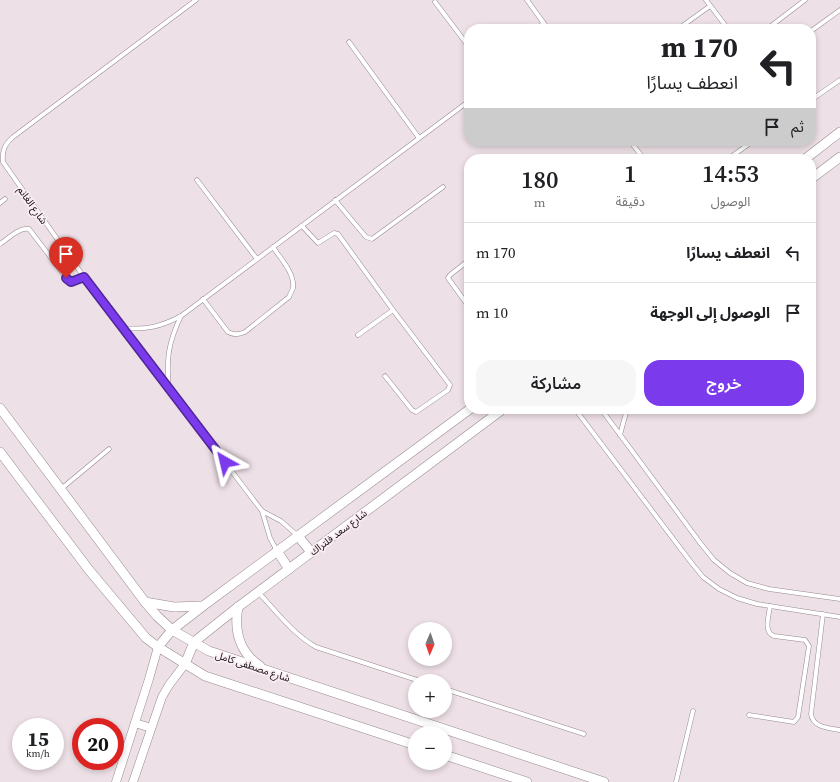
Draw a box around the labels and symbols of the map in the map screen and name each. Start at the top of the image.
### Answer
street label: شارع الغانم [14,184,50,227]
pin [49,237,83,278]
position arrow [204,441,246,483]
street label: شارع سعد فلتراك [307,506,370,559]
north arrow [408,622,452,666]
street label: شارع مصطفى كامل [213,648,292,686]
speed limit sign: 20 [72,718,124,770]

